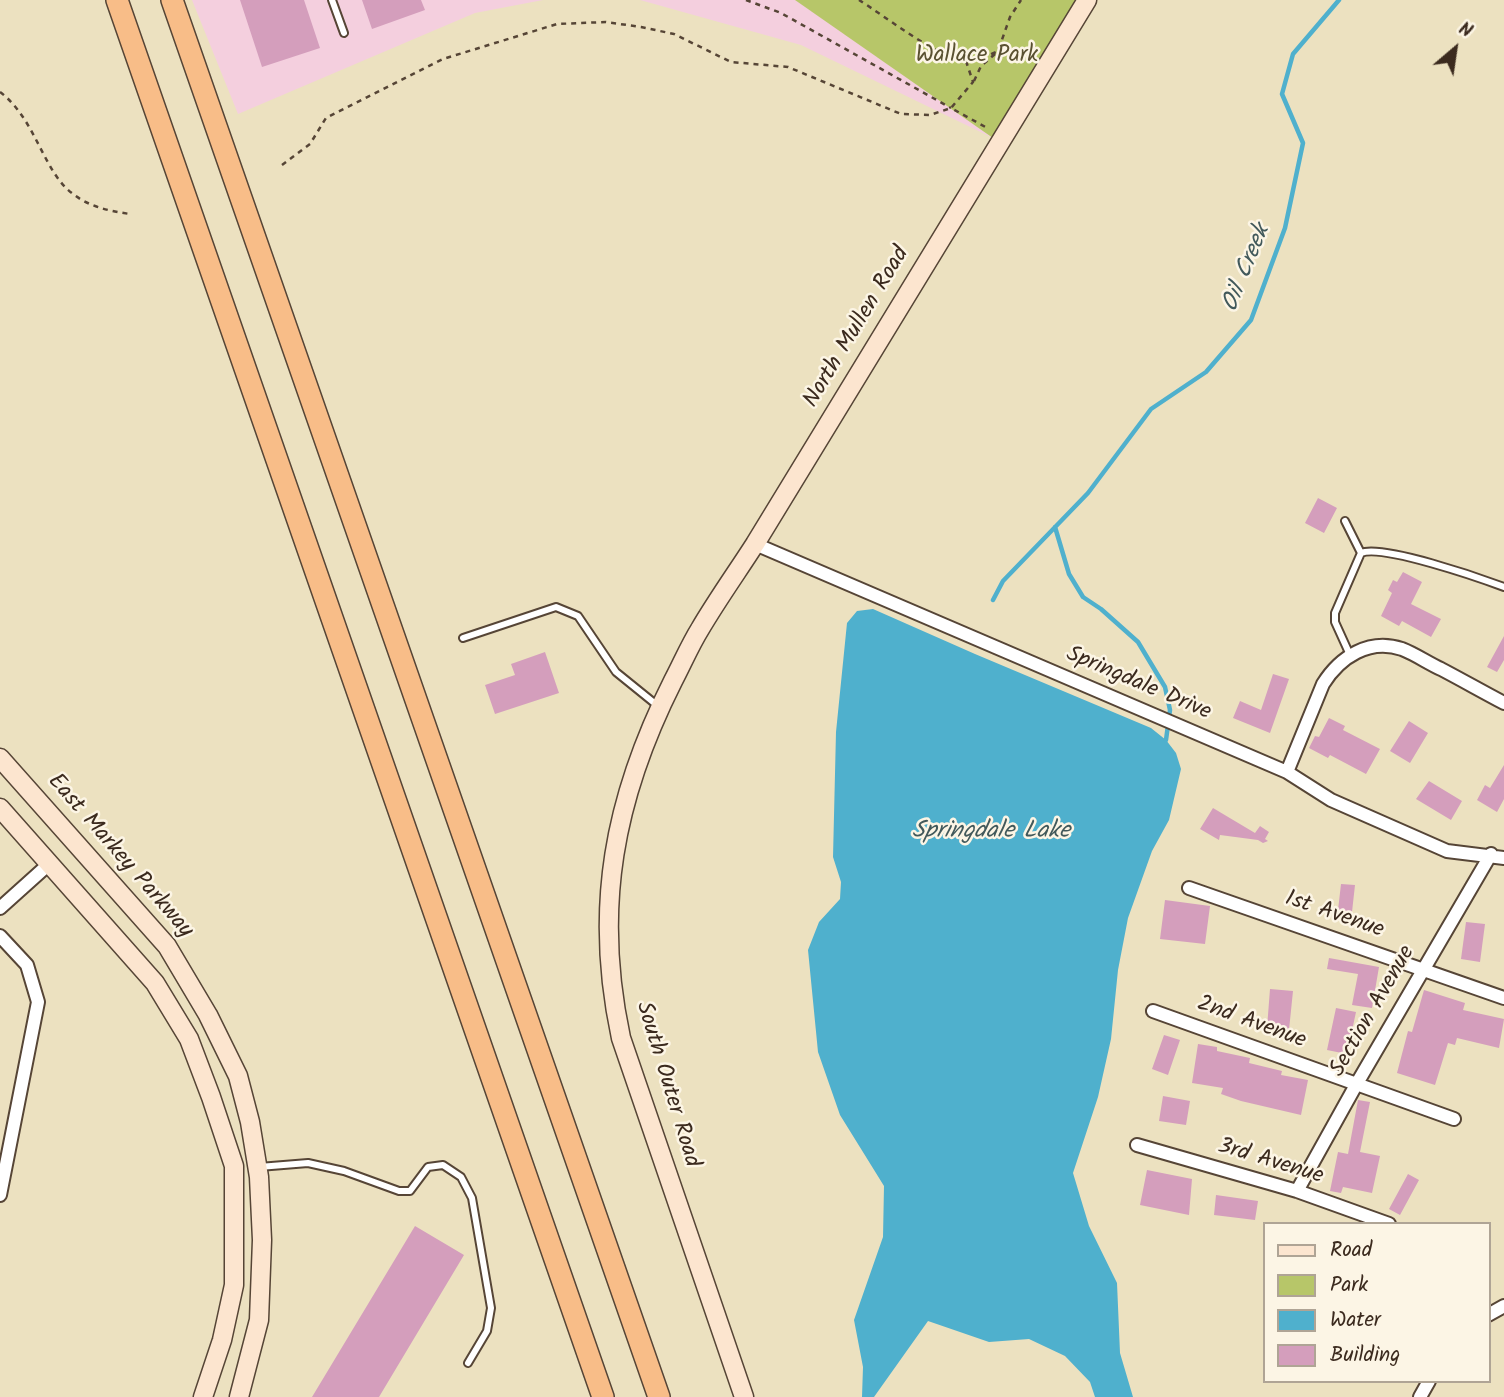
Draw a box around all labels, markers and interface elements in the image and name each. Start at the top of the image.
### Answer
north arrow [1420,14,1490,84]
text: N [1453,15,1478,47]
park label: Wallace Park [916,43,1038,71]
water label: Oil Creek [1218,221,1278,317]
street label: North Mullen Road [799,243,917,413]
street label: Springdale Drive [1061,642,1215,728]
street label: East Markey Parkway [40,769,198,945]
water label: Springdale Lake [912,819,1070,847]
street label: 1st Avenue [1281,886,1387,946]
street label: Section Avenue [1325,942,1423,1082]
street label: 2nd Avenue [1193,992,1309,1056]
street label: South Outer Road [628,999,704,1171]
street label: 3rd Avenue [1214,1134,1326,1192]
legend [1262,1222,1490,1383]
text: Road [1330,1234,1372,1267]
text: Park [1330,1269,1368,1302]
text: Water [1330,1304,1381,1337]
text: Building [1330,1339,1400,1372]

